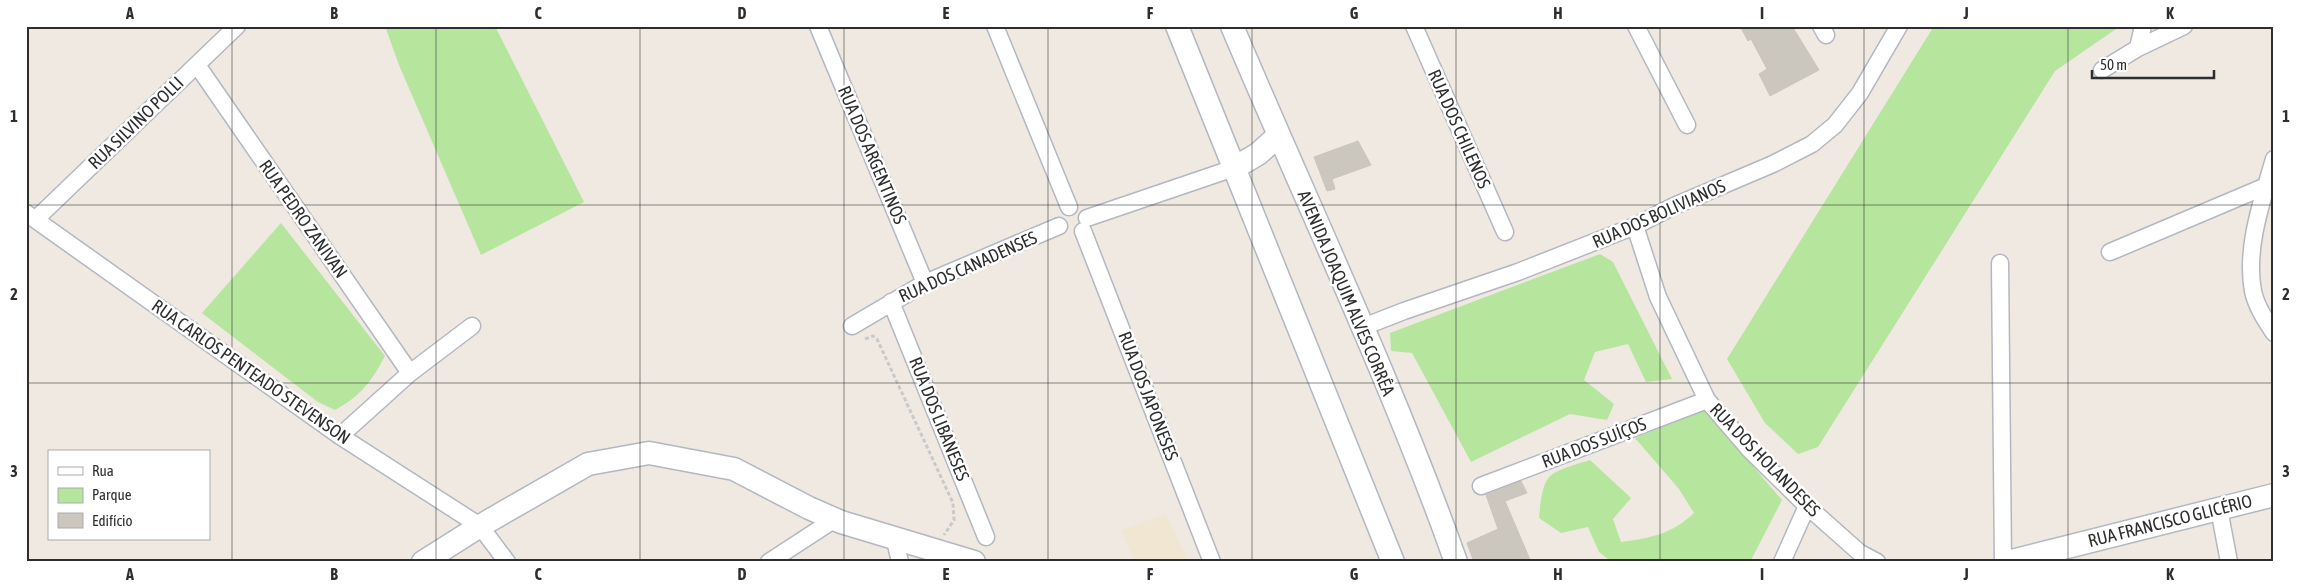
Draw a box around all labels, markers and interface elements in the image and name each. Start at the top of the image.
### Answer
text: A [125,4,134,22]
text: B [330,4,338,22]
text: C [534,4,542,22]
text: D [738,4,747,22]
text: E [943,4,950,22]
text: F [1147,4,1154,22]
text: G [1350,4,1359,22]
text: H [1553,4,1563,22]
text: I [1760,4,1764,22]
text: J [1962,4,1969,22]
text: K [2166,4,2174,22]
scale bar [2092,48,2215,80]
text: 50 m [2100,56,2127,73]
street label: RUA DOS CHILENOS [1424,66,1495,192]
street label: RUA SILVINO POLLI [84,72,188,173]
street label: RUA DOS ARGENTINOS [834,82,911,228]
text: 1 [10,107,18,125]
text: 1 [2282,107,2290,125]
street label: RUA PEDRO ZANIVAN [255,156,352,282]
street label: RUA DOS BOLIVIANOS [1589,175,1729,252]
street label: AVENIDA JOAQUIM ALVES CORRÊA [1294,187,1399,399]
street label: RUA DOS CANADENSES [895,226,1041,306]
text: 2 [10,285,18,303]
text: 2 [2282,285,2290,303]
street label: RUA CARLOS PENTEADO STEVENSON [148,295,355,448]
street label: RUA DOS JAPONESES [1114,328,1183,464]
street label: RUA DOS LIBANESES [905,354,974,484]
street label: RUA DOS HOLANDESES [1706,399,1825,521]
street label: RUA DOS SUÍÇOS [1539,413,1649,472]
legend [48,450,210,540]
text: 3 [10,462,18,480]
text: Rua [92,462,114,479]
text: 3 [2282,462,2290,480]
text: Parque [92,486,132,503]
street label: RUA FRANCISCO GLICÉRIO [2086,490,2254,551]
text: Edifício [92,512,133,529]
text: A [125,565,134,583]
text: B [330,565,338,583]
text: C [534,565,542,583]
text: D [738,565,747,583]
text: E [943,565,950,583]
text: F [1147,565,1154,583]
text: G [1350,565,1359,583]
text: H [1553,565,1563,583]
text: I [1760,565,1764,583]
text: J [1962,565,1969,583]
text: K [2166,565,2174,583]

